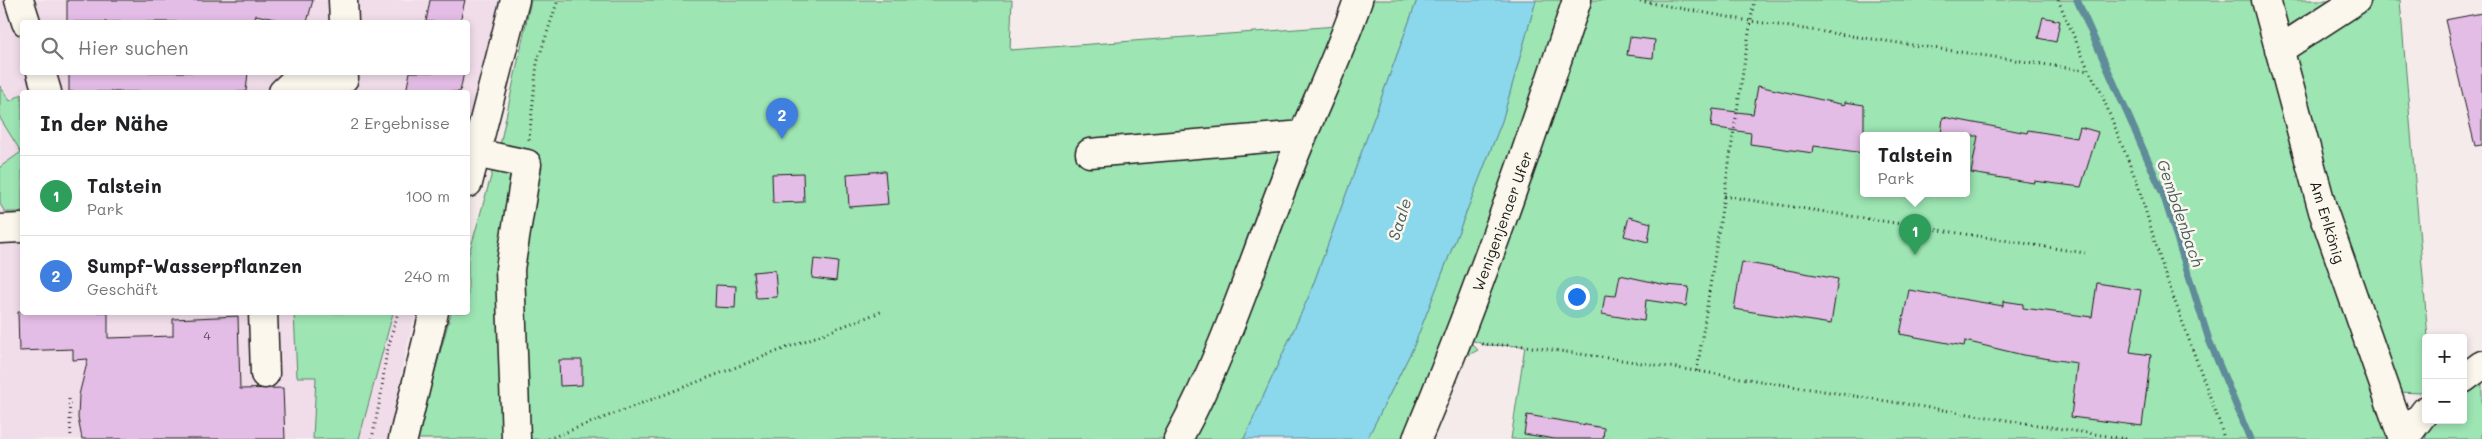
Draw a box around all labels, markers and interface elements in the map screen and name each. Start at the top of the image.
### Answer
search box [20,20,470,75]
icon: search [38,34,66,62]
text: Hier suchen [78,35,189,60]
pin: 2 [766,98,798,139]
text: In der Nähe [40,109,168,136]
text: 2 Ergebnisse [350,112,450,133]
popup [1860,132,1970,197]
text: Talstein [1878,142,1952,167]
street label: Wenigenjenaer Ufer [1467,148,1537,294]
water label: Gembdenbach [2153,157,2209,269]
text: Park [1878,167,1914,188]
text: Talstein [87,173,162,198]
street label: Am Erlkönig [2306,178,2350,266]
text: 1 [52,185,60,206]
text: 100 m [405,185,450,206]
water label: Saale [1382,195,1416,243]
text: Park [87,198,123,219]
pin: 1 [1899,214,1931,255]
text: Sumpf-Wasserpflanzen [87,253,302,278]
text: 2 [52,265,60,286]
text: 240 m [404,265,450,286]
text: Geschäft [87,278,158,299]
your location [1564,284,1590,310]
house number: 4 [203,327,211,343]
map controls [2422,334,2467,424]
button: + [2422,334,2467,379]
button: − [2422,379,2467,424]

